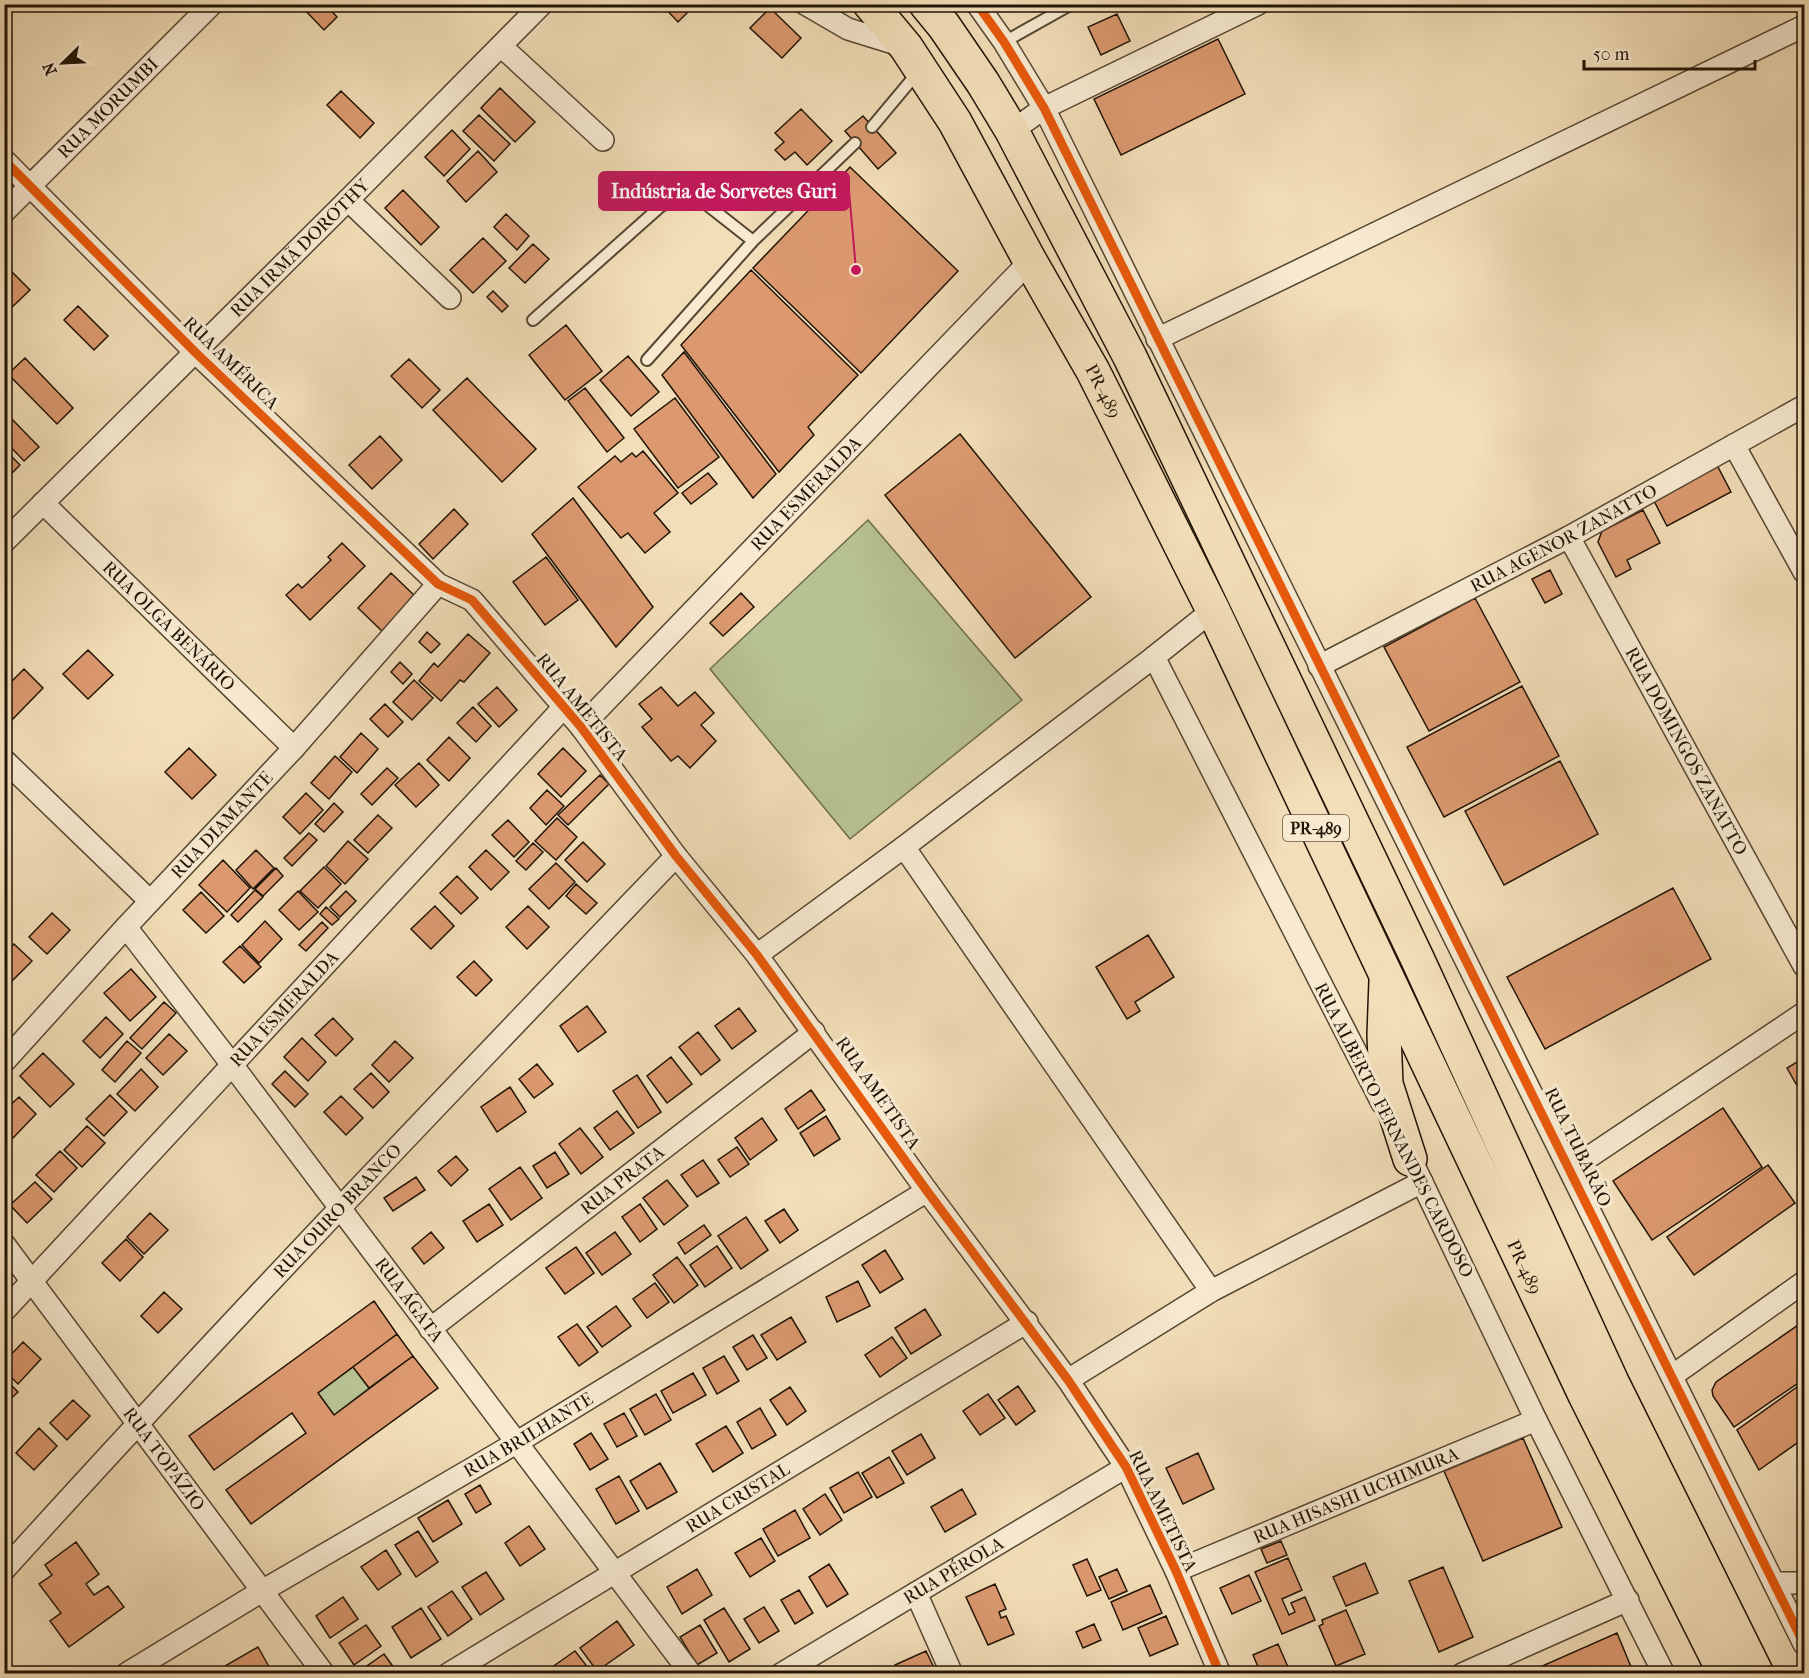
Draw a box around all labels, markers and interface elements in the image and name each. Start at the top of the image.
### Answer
north arrow [33,33,93,93]
scale bar [1584,33,1755,71]
text: 50 m [1593,44,1630,65]
street label: RUA MORUMBI [54,54,163,163]
text: N [38,59,61,78]
callout: Indústria de Sorvetes Guri [599,172,849,210]
street label: RUA IRMÃ DOROTHY [226,174,374,322]
text: Indústria de Sorvetes Guri [611,180,838,203]
street label: RUA AMÉRICA [178,312,284,414]
street label: PR-489 [1080,361,1125,422]
street label: RUA ESMERALDA [746,432,866,555]
street label: RUA AGENOR ZANATTO [1467,480,1661,597]
street label: RUA OLGA BENÁRIO [98,557,239,696]
street label: RUA DOMINGOS ZANATTO [1620,643,1751,859]
street label: RUA AMETISTA [532,649,632,766]
street label: RUA DIAMANTE [167,767,277,883]
road number: PR-489 [1283,815,1349,841]
street label: RUA ESMERALDA [226,947,343,1071]
street label: RUA ALBERTO FERNANDES CARDOSO [1310,979,1477,1281]
street label: RUA AMETISTA [831,1033,924,1154]
street label: RUA TUBARÃO [1540,1084,1616,1210]
street label: RUA OURO BRANCO [269,1140,406,1283]
street label: RUA PRATA [576,1141,669,1220]
street label: PR-489 [1502,1237,1546,1298]
street label: RUA ÁGATA [370,1254,447,1347]
street label: RUA BRILHANTE [460,1388,597,1482]
street label: RUA TOPÁZIO [118,1404,209,1515]
street label: RUA HISASHI UCHIMURA [1250,1443,1462,1548]
street label: RUA AMETISTA [1124,1447,1201,1576]
street label: RUA CRISTAL [682,1459,794,1538]
street label: RUA PÉROLA [900,1533,1008,1609]

